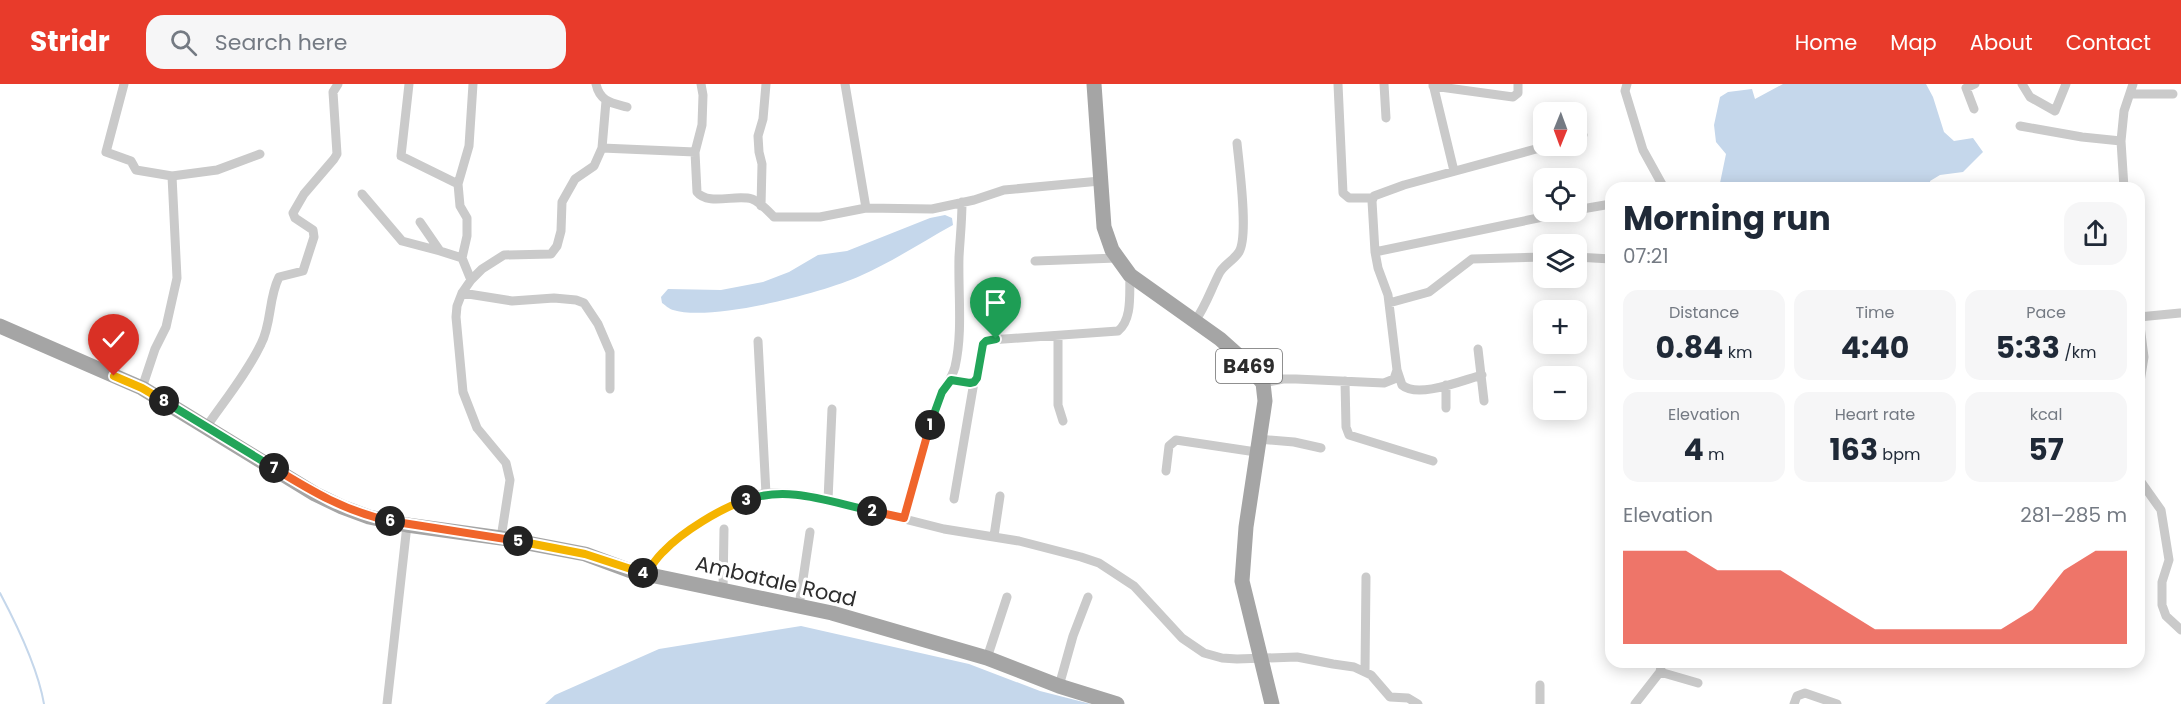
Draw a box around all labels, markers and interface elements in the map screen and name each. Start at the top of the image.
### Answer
search box [146,15,566,69]
text: Stridr [30,22,110,61]
icon: search [167,26,200,59]
text: Search here [215,27,347,58]
text: Home [1795,28,1857,57]
text: Map [1890,28,1937,57]
text: About [1970,28,2033,57]
text: Contact [2066,28,2151,57]
north arrow [1533,102,1587,156]
map controls [1533,102,1587,420]
button: locate [1533,168,1587,222]
text: Morning run [1623,195,1831,242]
button: share [2064,202,2127,265]
button: layers [1533,234,1587,288]
text: 07:21 [1623,242,1669,270]
pin [970,277,1021,339]
icon: arrive [979,286,1012,319]
button: + [1533,300,1587,354]
text: Distance [1669,301,1739,324]
text: Time [1856,301,1895,324]
text: Pace [2026,301,2066,324]
pin [88,314,139,376]
icon: check [97,323,130,356]
text: 0.84 [1656,326,1723,369]
text: 4:40 [1841,326,1909,369]
text: 5:33 [1996,326,2060,369]
text: km [1723,341,1752,364]
text: /km [2060,341,2096,364]
road number: B469 [1216,349,1282,383]
button: − [1533,366,1587,420]
pin: 8 [149,386,179,416]
text: 8 [159,389,169,412]
text: Elevation [1668,403,1740,426]
text: Heart rate [1835,403,1915,426]
text: kcal [2030,403,2062,426]
pin: 1 [915,410,945,440]
text: 1 [927,413,933,436]
text: 4 [1683,428,1704,471]
text: 163 [1830,428,1878,471]
text: 57 [2028,428,2064,471]
text: m [1704,443,1725,466]
text: bpm [1878,443,1920,466]
pin: 7 [259,453,289,483]
text: 7 [270,456,278,479]
pin: 3 [731,485,761,515]
text: 3 [741,488,751,511]
pin: 2 [857,496,887,526]
text: 2 [867,499,877,522]
text: Elevation [1623,501,1713,529]
text: 281–285 m [2020,501,2127,529]
pin: 6 [375,506,405,536]
text: 6 [385,509,395,532]
pin: 5 [503,526,533,556]
text: 5 [513,529,523,552]
street label: Ambatale Road [693,548,859,614]
pin: 4 [628,558,658,588]
text: 4 [638,561,648,584]

